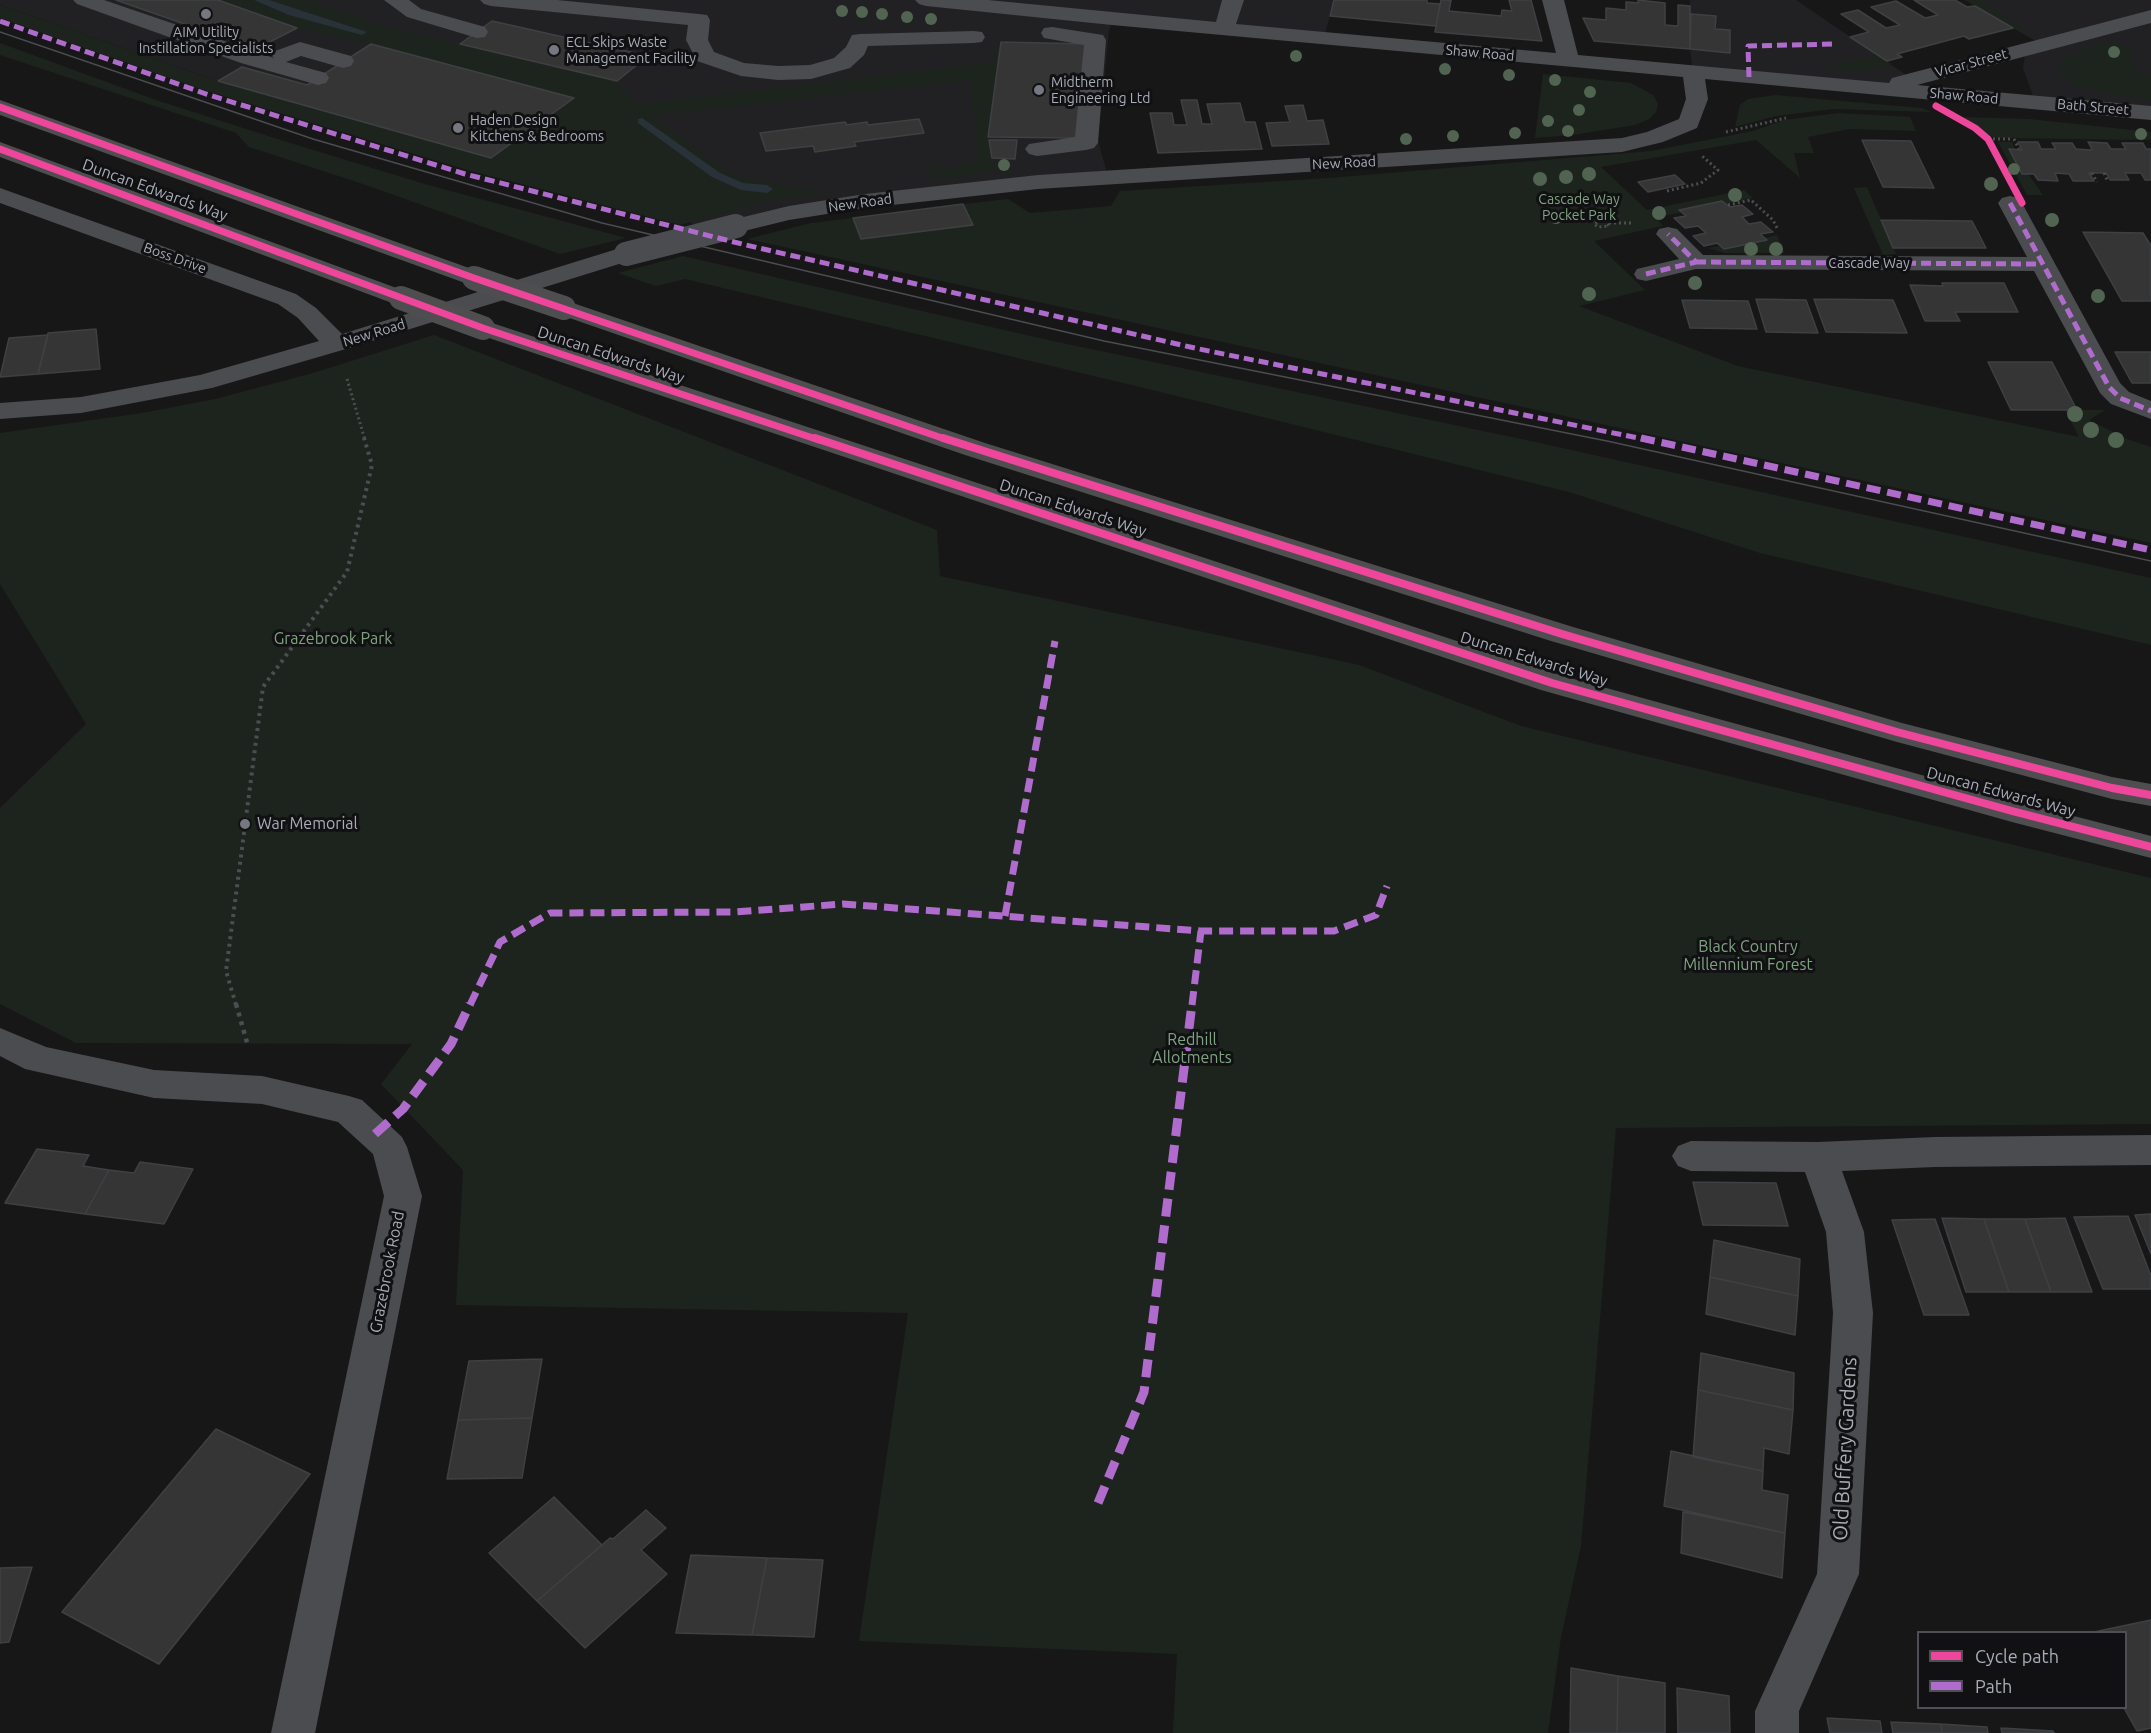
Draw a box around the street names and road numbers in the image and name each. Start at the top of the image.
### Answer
street label: Shaw Road [1445,42,1515,64]
street label: Vicar Street [1933,45,2009,81]
street label: Shaw Road [1929,85,1999,107]
street label: Bath Street [2056,95,2130,119]
street label: New Road [1312,153,1376,173]
street label: Duncan Edwards Way [80,155,230,225]
street label: New Road [827,190,893,216]
street label: Boss Drive [141,239,209,277]
street label: Cascade Way [1828,255,1910,271]
street label: New Road [341,316,407,350]
street label: Duncan Edwards Way [535,322,687,388]
street label: Duncan Edwards Way [997,475,1149,541]
street label: Duncan Edwards Way [1458,627,1610,691]
street label: Duncan Edwards Way [1925,763,2077,821]
street label: Grazebrook Road [366,1209,408,1335]
street label: Old Buffery Gardens [1828,1357,1862,1541]

